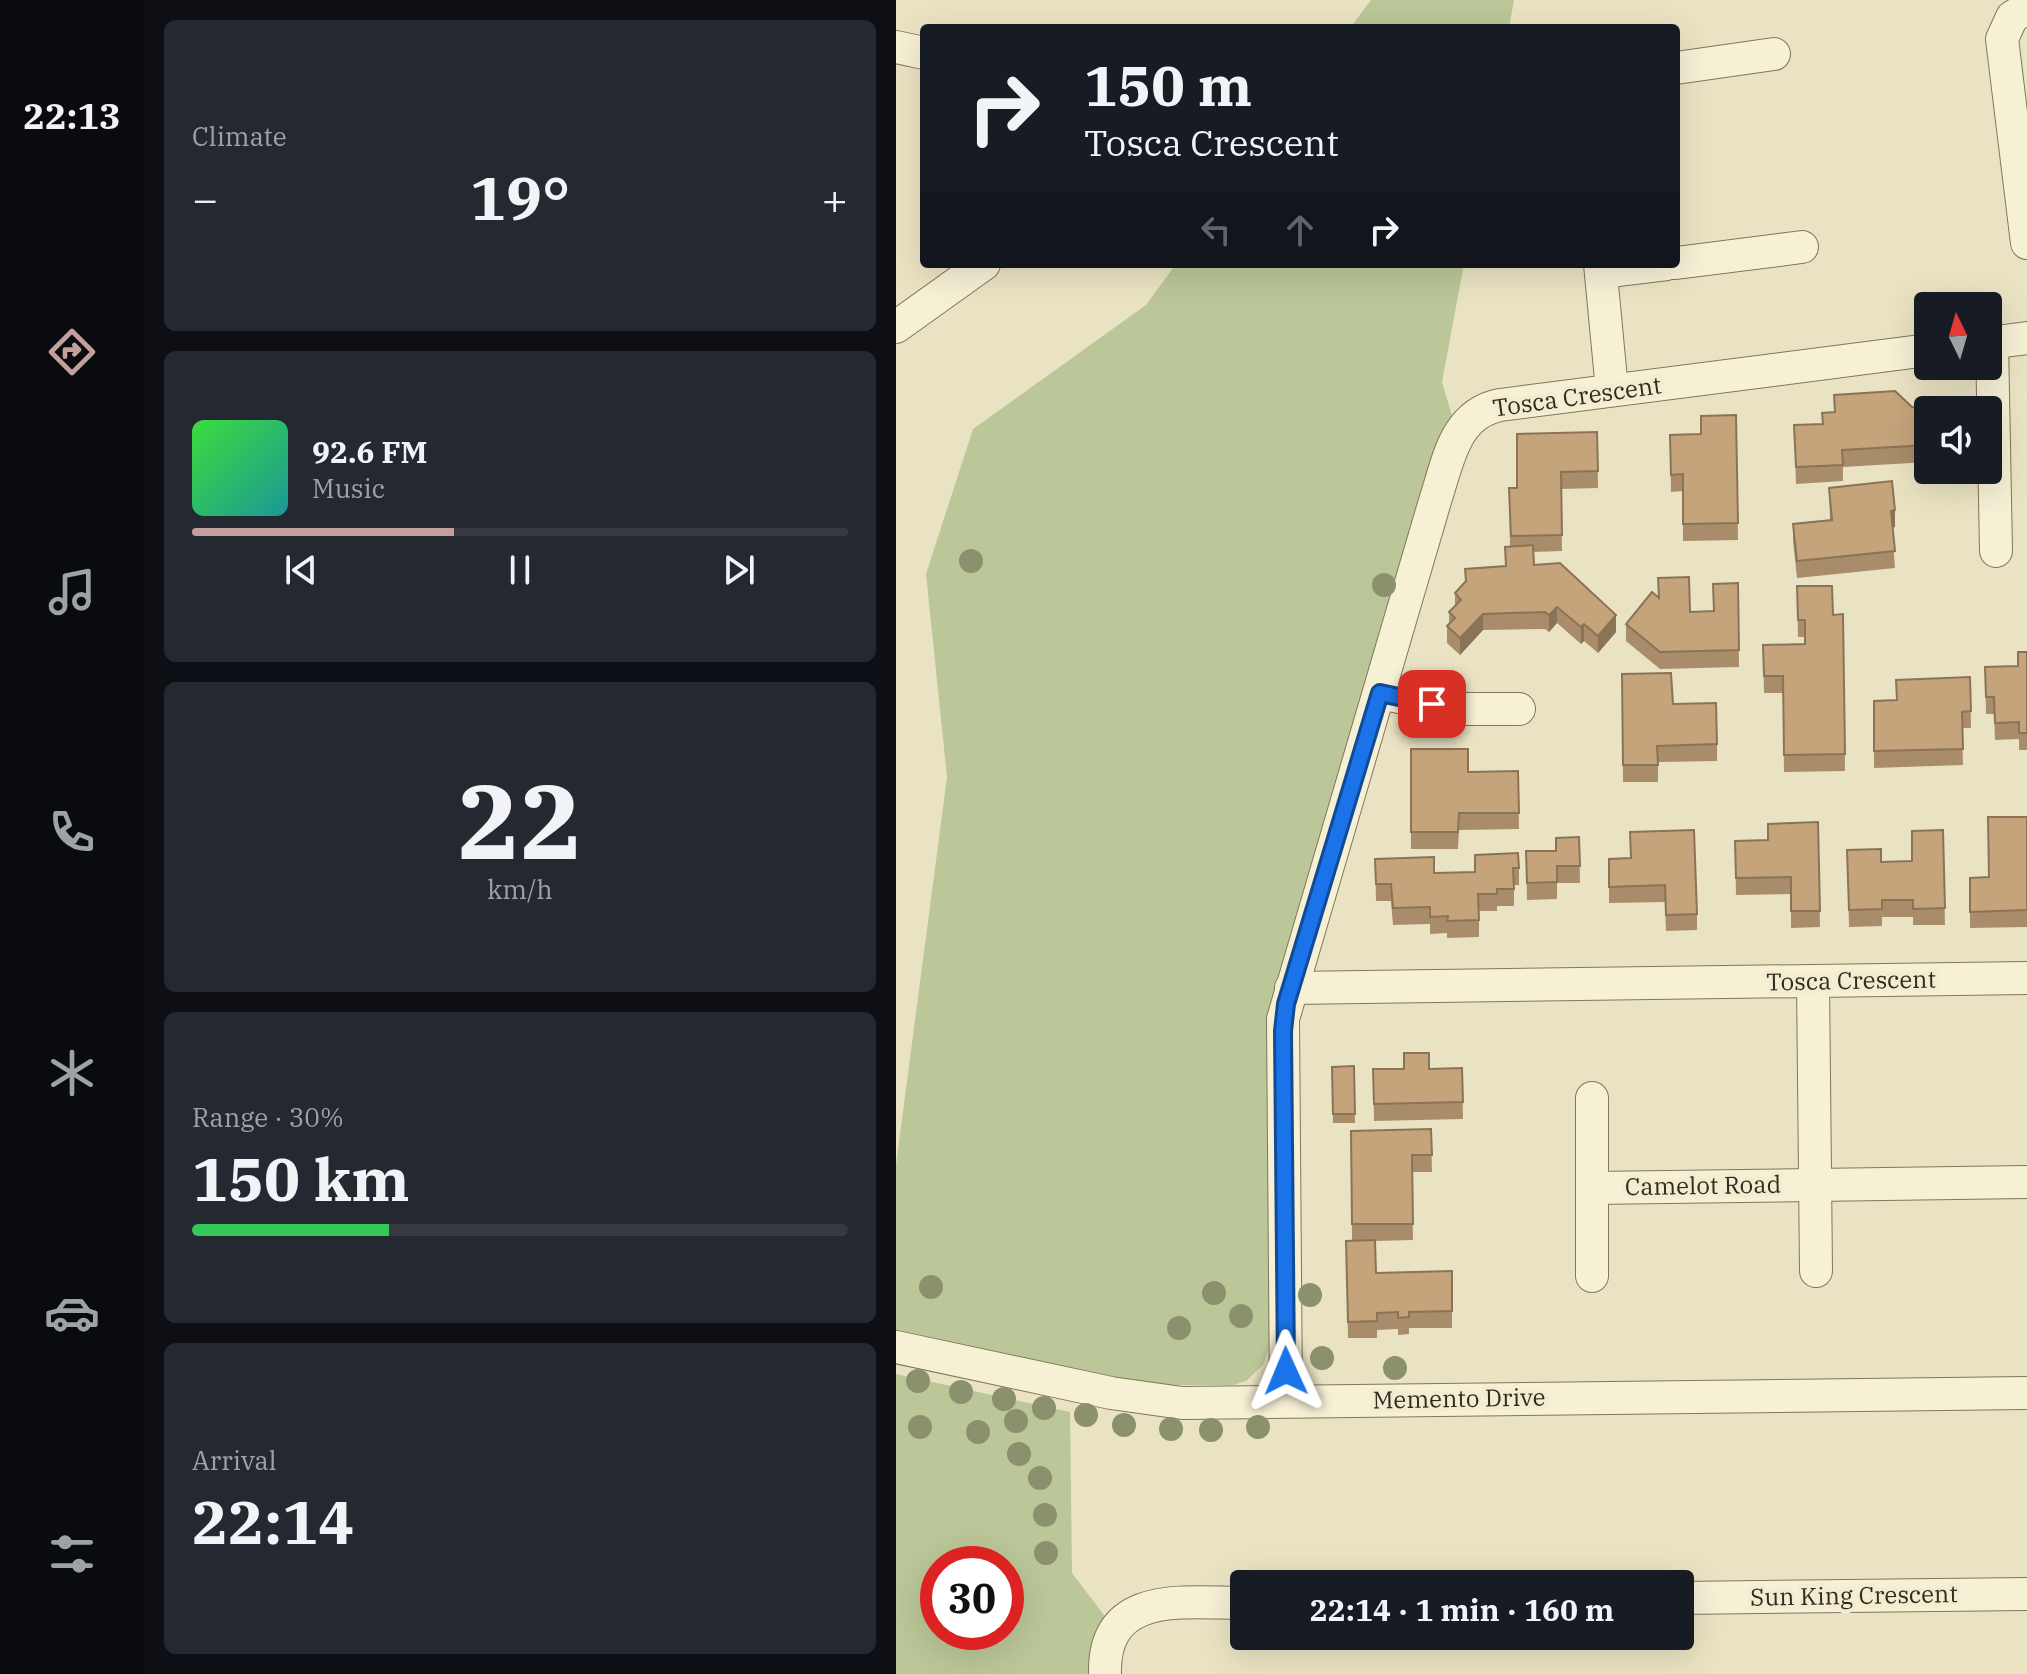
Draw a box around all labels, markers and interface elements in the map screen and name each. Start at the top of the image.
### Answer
text: 150 m [1084,49,1252,121]
icon: right [952,56,1056,160]
text: 22:13 [23,92,121,139]
text: Climate [192,119,287,153]
text: Tosca Crescent [1084,119,1339,166]
text: 19° [470,158,570,237]
text: − [192,170,218,227]
text: + [822,170,848,227]
icon: left [1194,208,1238,252]
icon: ahead [1278,208,1322,252]
icon: right [1362,208,1406,252]
north arrow [1914,292,2002,380]
map controls [1914,292,2002,484]
icon: directions [44,324,100,380]
street label: Tosca Crescent [1490,368,1663,424]
button: sound [1914,396,2002,484]
text: 92.6 FM [312,432,427,471]
text: Music [312,471,385,505]
icon: previous [279,548,323,592]
icon: pause [498,548,542,592]
icon: next [717,548,761,592]
icon: music [44,564,100,620]
pin [1398,670,1466,738]
icon: arrive [1410,682,1454,726]
text: 22 [458,752,582,888]
icon: phone [44,804,100,860]
text: km/h [487,872,553,906]
street label: Tosca Crescent [1766,963,1936,997]
icon: climate [44,1045,100,1101]
text: Range · 30% [192,1100,344,1134]
text: 150 km [192,1139,410,1218]
street label: Camelot Road [1625,1168,1781,1202]
icon: car [44,1285,100,1341]
position arrow [1244,1329,1328,1413]
street label: Memento Drive [1372,1380,1546,1416]
text: Arrival [192,1443,277,1477]
text: 22:14 [192,1482,354,1561]
icon: filters [44,1526,100,1582]
speed limit sign: 30 [920,1546,1024,1650]
street label: Sun King Crescent [1750,1577,1958,1613]
text: 22:14 · 1 min · 160 m [1310,1590,1614,1629]

